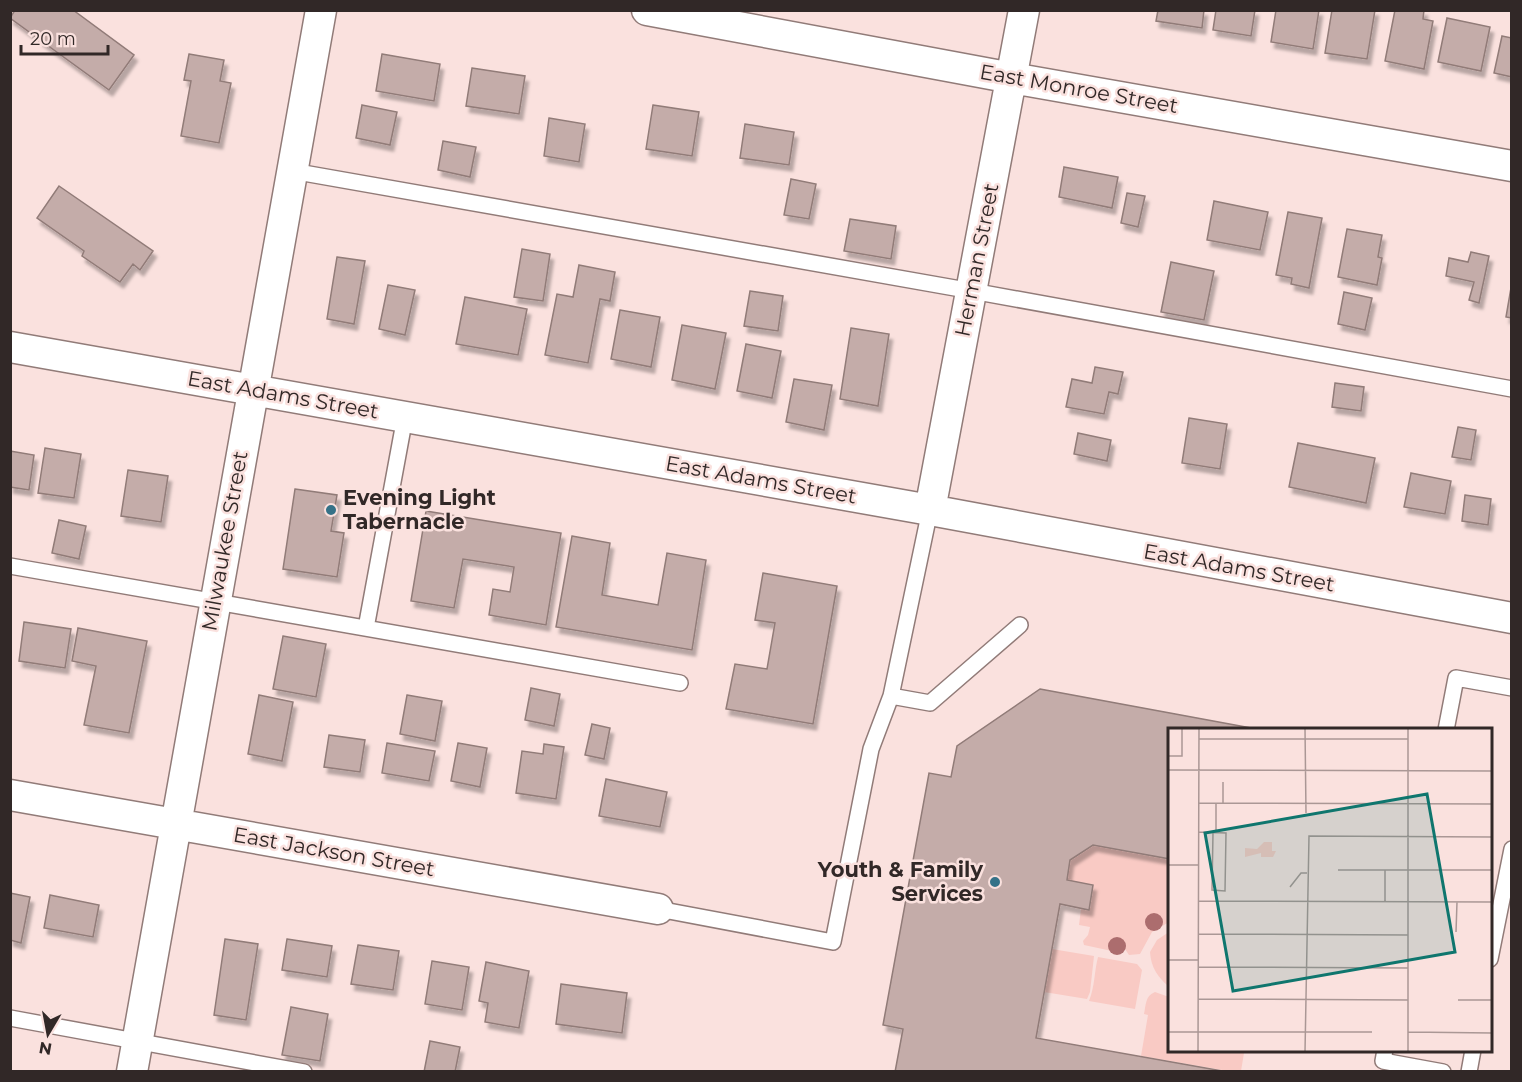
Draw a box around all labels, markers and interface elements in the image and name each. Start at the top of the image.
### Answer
scale bar [21,18,108,56]
text: 20 m [30,28,76,50]
street label: East Monroe Street [978,59,1180,118]
street label: Herman Street [949,181,1004,339]
street label: East Adams Street [186,365,381,424]
street label: Milwaukee Street [196,449,253,633]
street label: East Adams Street [664,450,859,509]
place label: Evening Light Tabernacle [343,485,496,534]
marker: Evening Light Tabernacle [324,503,338,517]
street label: East Adams Street [1142,538,1337,597]
inset map [1168,728,1492,1052]
street label: East Jackson Street [231,821,437,882]
place label: Youth & Family Services [817,857,983,906]
marker: Youth & Family Services [988,875,1002,889]
north arrow [18,1004,78,1064]
text: N [37,1038,54,1059]

